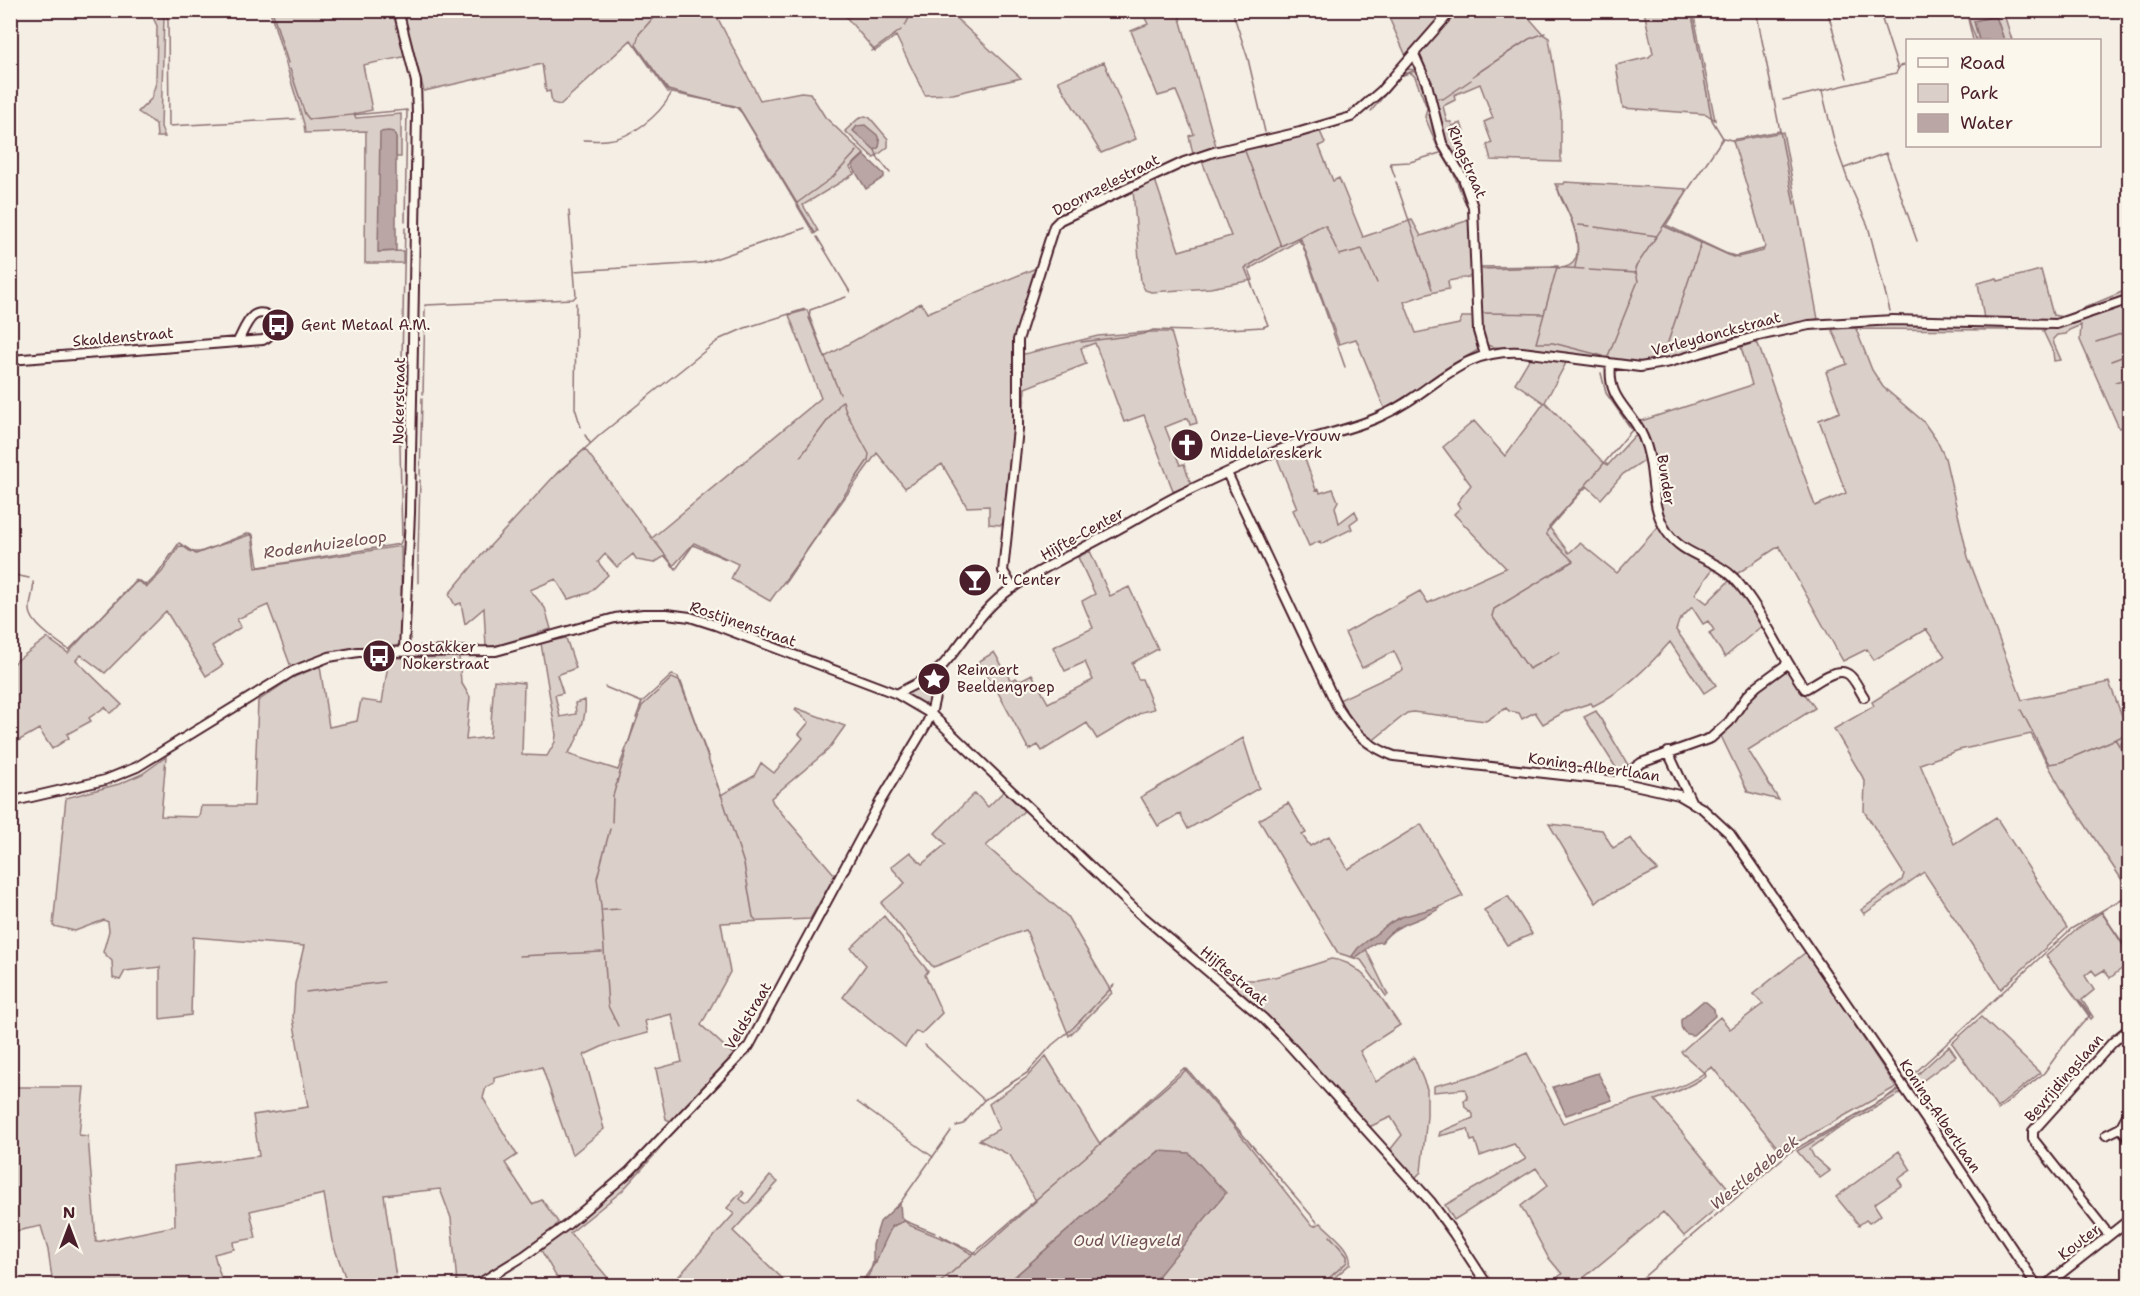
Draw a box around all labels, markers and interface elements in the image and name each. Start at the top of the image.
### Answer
legend [1906,39,2101,147]
text: Road [1960,51,2005,75]
text: Park [1960,81,1999,105]
text: Water [1960,111,2013,135]
street label: Ringstraat [1443,123,1491,201]
street label: Doornzelestraat [1049,149,1163,221]
bus stop icon: Gent Metaal A.M. [260,307,296,343]
street label: Verleydonckstraat [1649,307,1783,361]
place label: Gent Metaal A.M. [301,315,430,335]
street label: Skaldenstraat [72,323,174,351]
street label: Nokerstraat [388,357,410,445]
place label: Onze-Lieve-Vrouw Middelareskerk [1210,426,1341,463]
church icon: Onze-Lieve-Vrouw Middelareskerk [1169,427,1205,463]
street label: Bunder [1652,453,1680,507]
street label: Hijfte-Center [1037,503,1127,565]
water label: Rodenhuizeloop [262,525,388,564]
bar icon: 't Center [957,562,993,598]
place label: 't Center [998,570,1061,590]
street label: Rostijnenstraat [687,596,799,652]
place label: Oostakker Nokerstraat [402,637,490,674]
bus stop icon: Oostakker Nokerstraat [361,638,397,674]
place label: Reinaert Beeldengroep [957,660,1055,697]
place icon: Reinaert Beeldengroep [916,661,952,697]
street label: Koning-Albertlaan [1527,748,1661,786]
street label: Hijftestraat [1196,942,1272,1010]
street label: Veldstraat [720,978,776,1054]
street label: Bevrijdingslaan [2020,1030,2108,1126]
street label: Koning-Albertlaan [1895,1055,1985,1177]
water label: Westledebeek [1706,1130,1803,1215]
north arrow [39,1197,99,1257]
text: N [63,1202,75,1223]
street label: Kouter [2054,1219,2104,1265]
water label: Oud Vliegveld [1073,1230,1182,1251]

